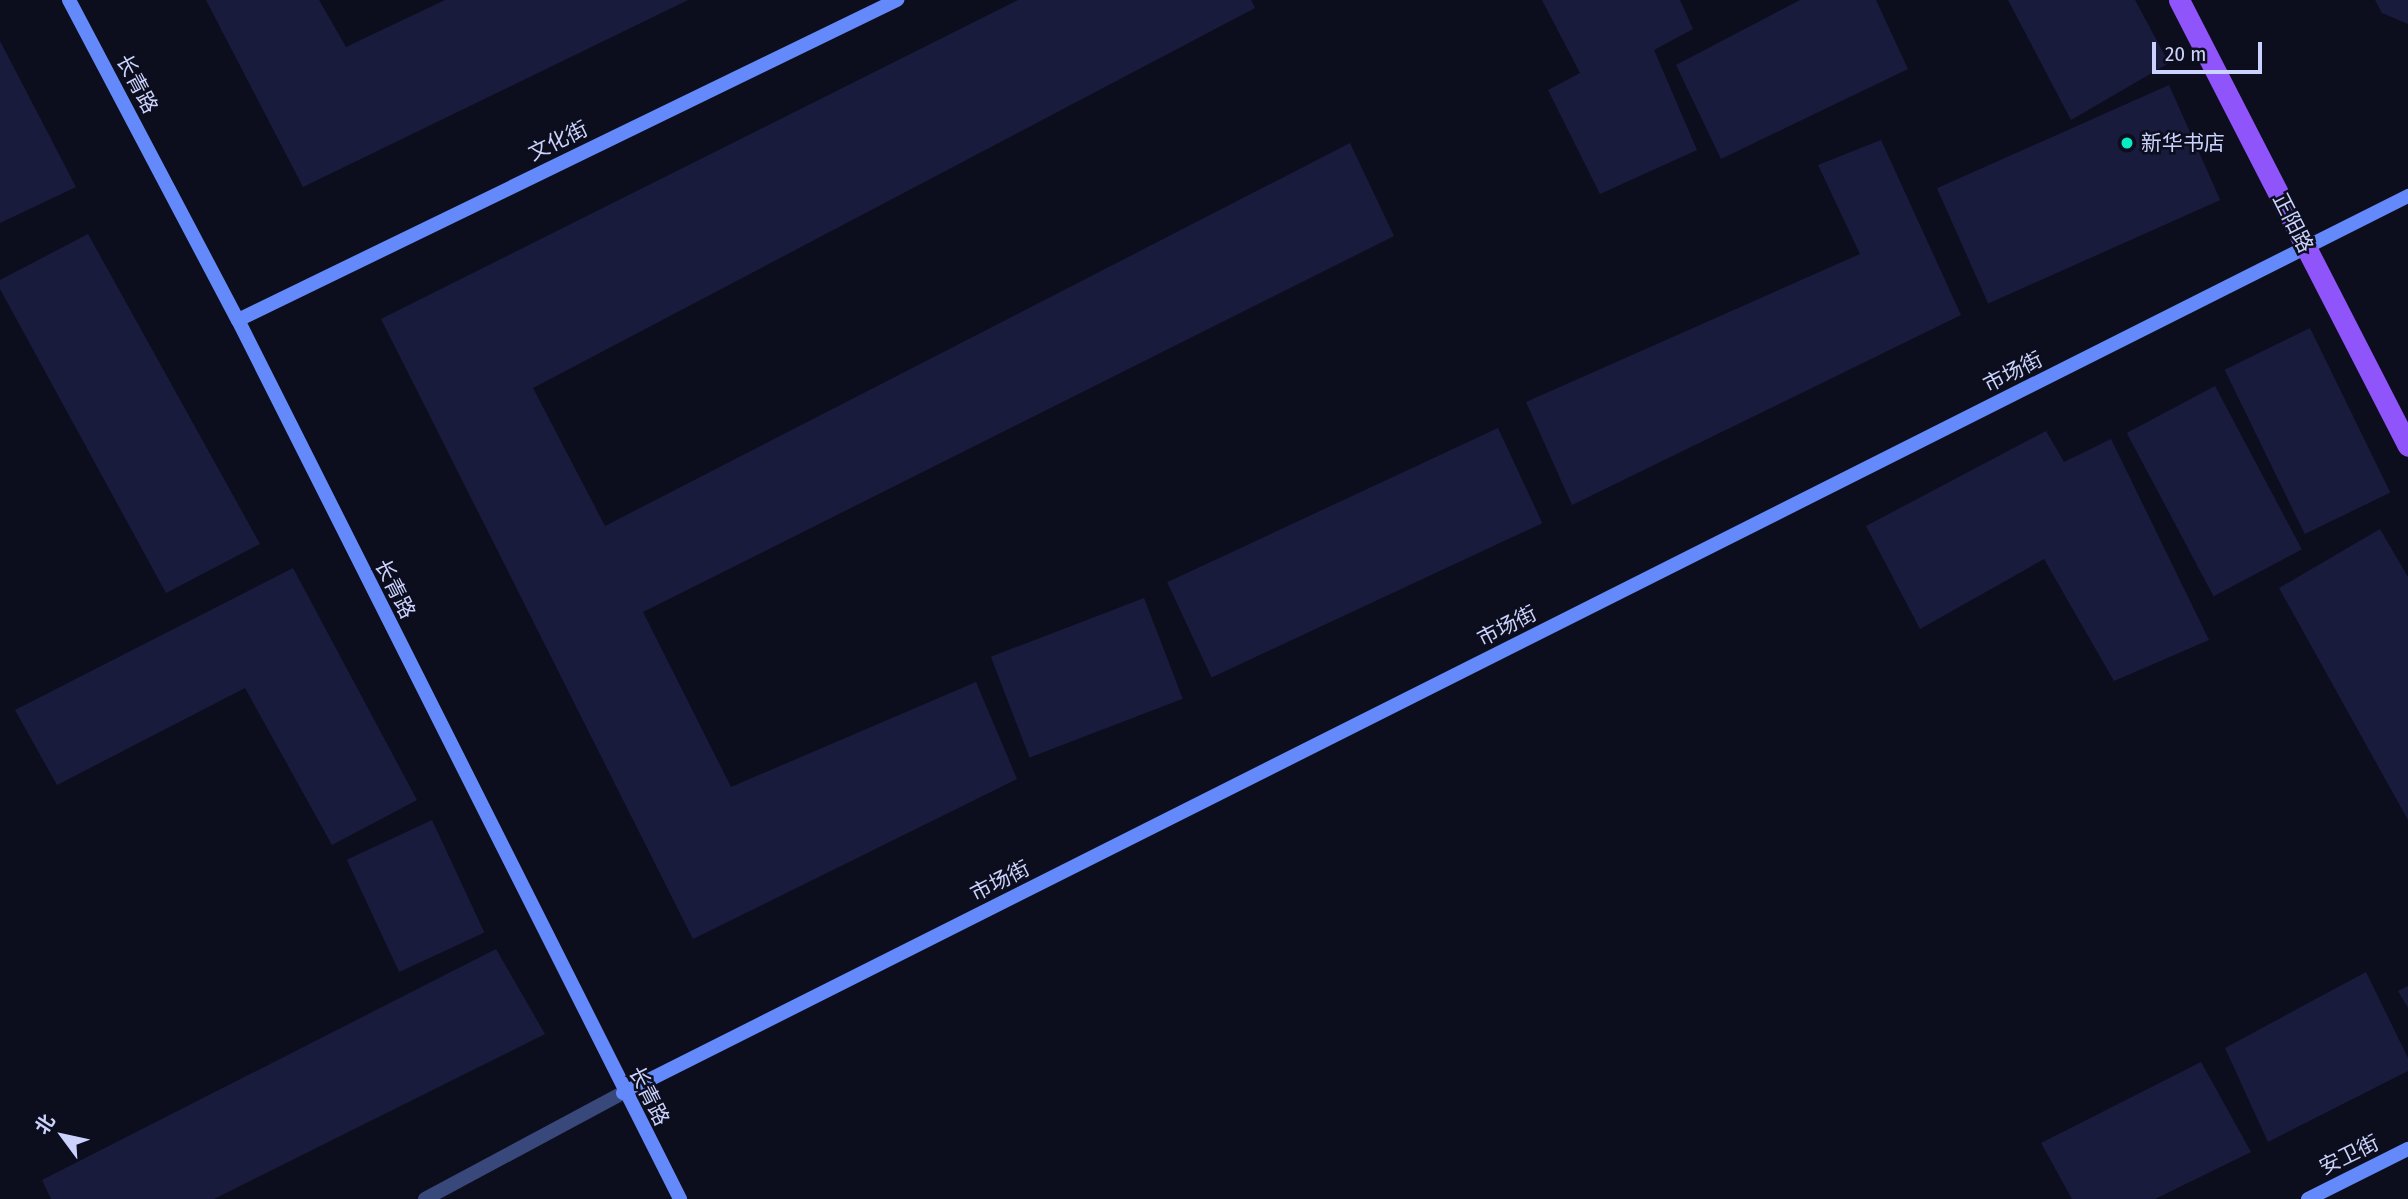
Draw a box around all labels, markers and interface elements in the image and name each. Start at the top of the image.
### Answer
scale bar [2156,28,2266,72]
text: 20 m [2165,41,2206,67]
street label: 长青路 [111,50,163,118]
street label: 文化街 [524,116,592,166]
place label: 新华书店 [2141,130,2225,156]
marker: 新华书店 [2119,135,2135,151]
street label: 正阳路 [2267,189,2319,257]
street label: 市场街 [1979,346,2047,398]
street label: 长青路 [369,555,421,623]
street label: 市场街 [1473,600,1541,652]
street label: 市场街 [966,855,1034,907]
street label: 长青路 [623,1062,675,1130]
north arrow [28,1101,98,1171]
text: 北 [30,1110,60,1139]
street label: 安卫街 [2315,1130,2383,1180]

